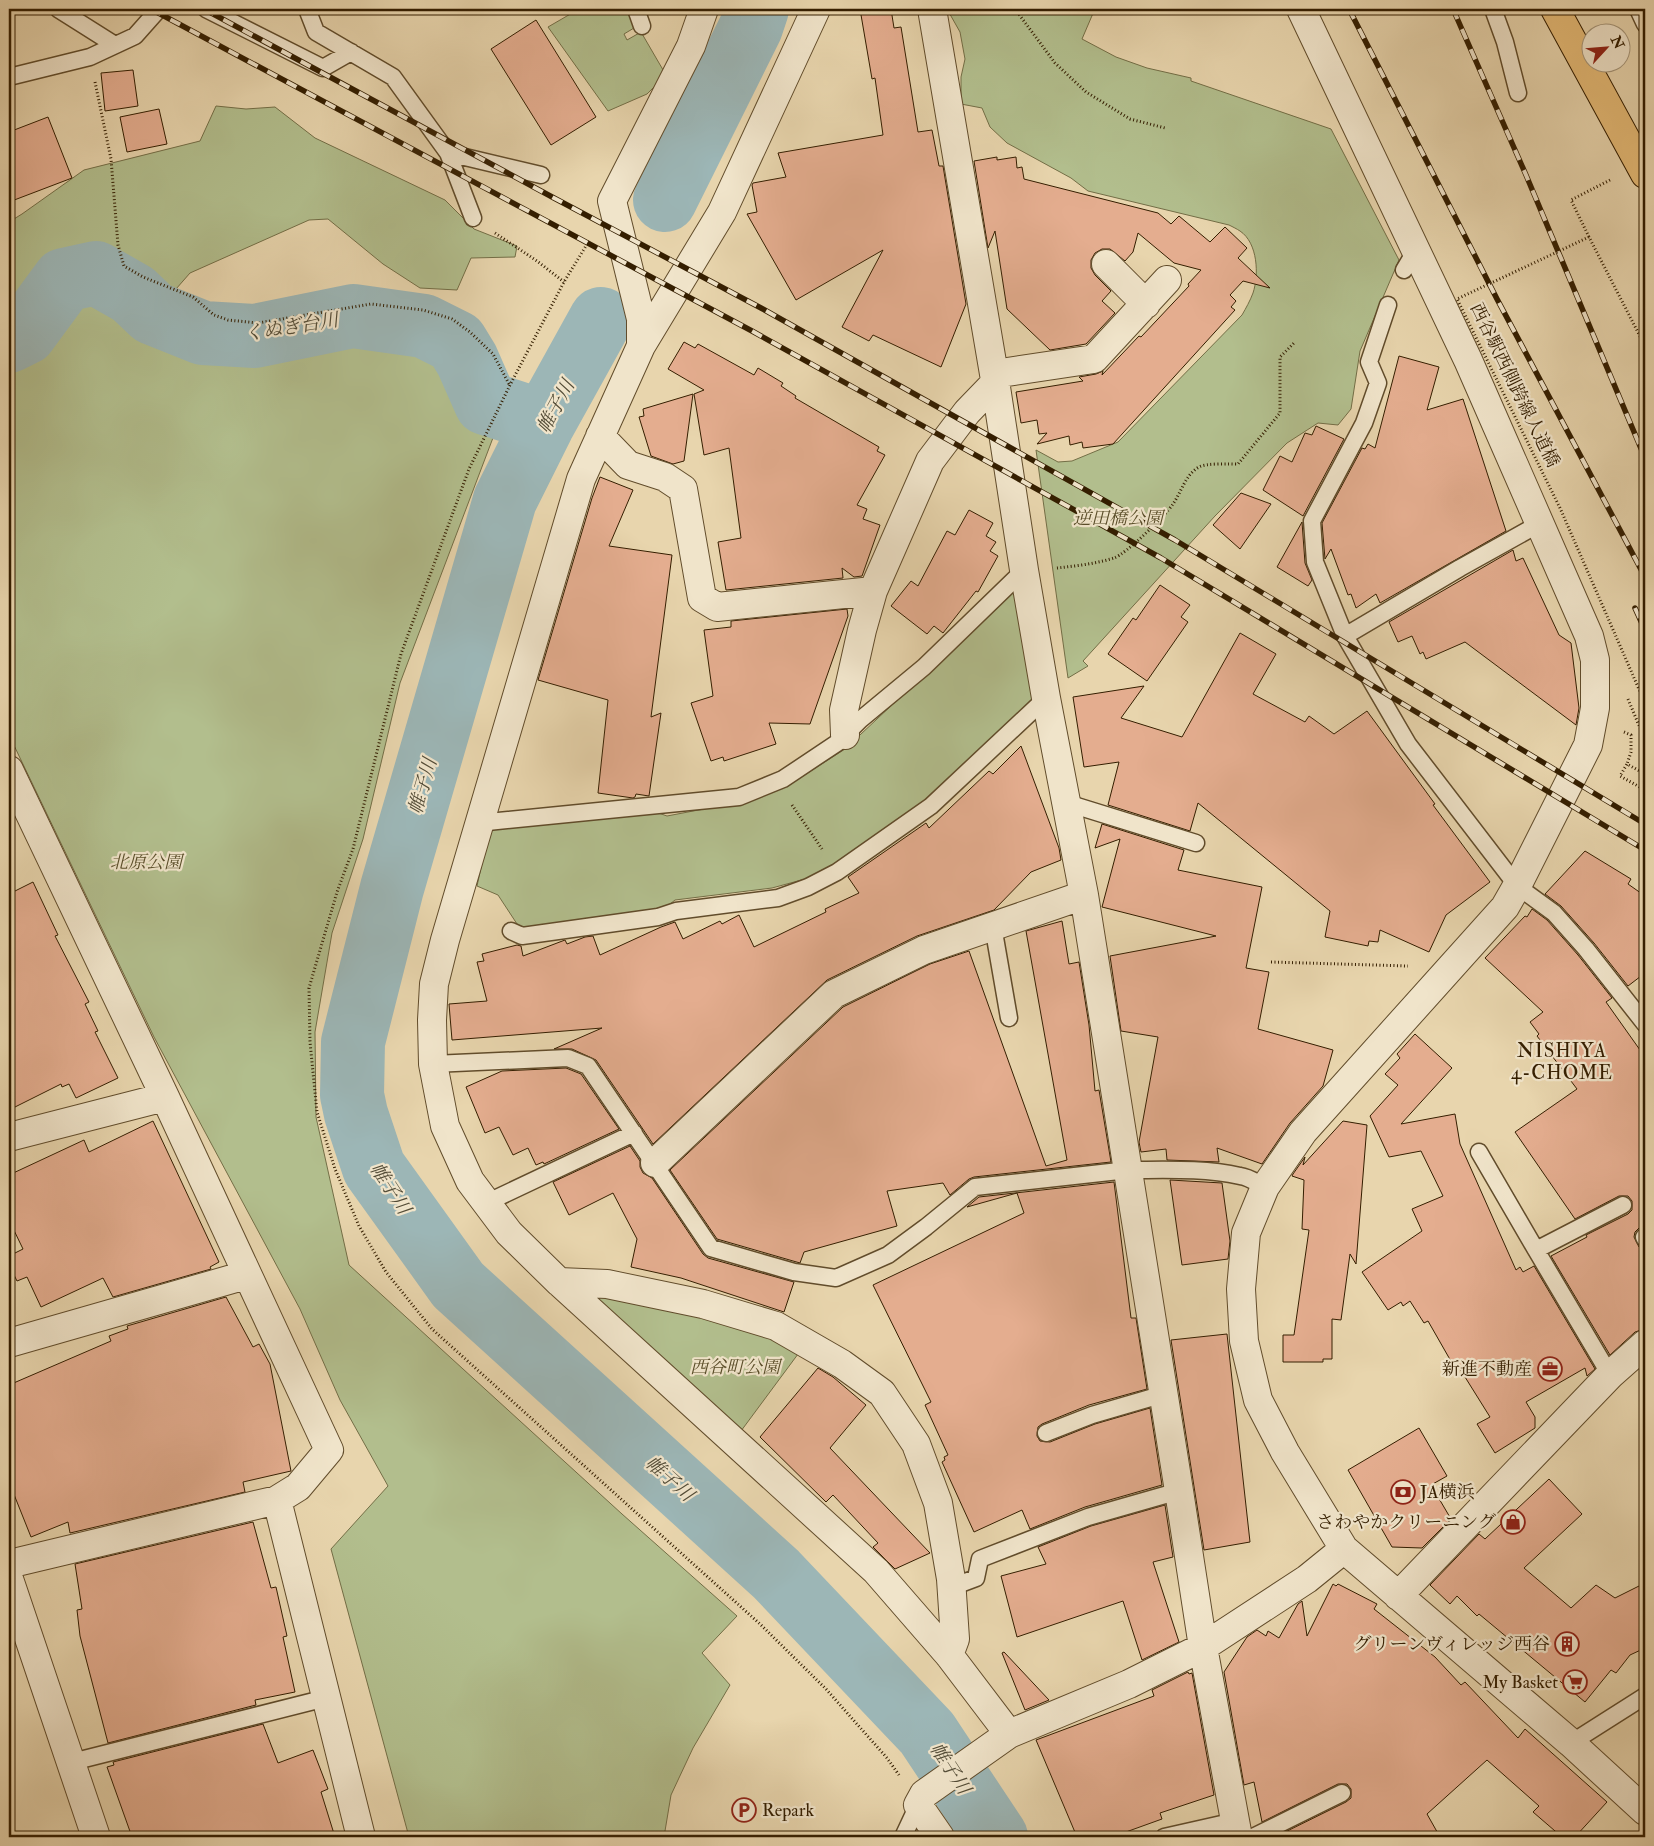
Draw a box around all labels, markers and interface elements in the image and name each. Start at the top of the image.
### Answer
north arrow [1582,22,1632,72]
text: N [1606,32,1628,52]
street label: 西谷駅西側跨線人道橋 [1465,299,1564,471]
water label: くぬぎ台川 [242,307,342,346]
water label: 帷子川 [532,374,581,437]
park label: 逆田橋公園 [1073,507,1166,530]
water label: 帷子川 [404,754,443,817]
park label: 北原公園 [110,851,185,874]
district label: NISHIYA 4-CHOME [1511,1039,1613,1085]
water label: 帷子川 [365,1158,417,1221]
park label: 西谷町公園 [690,1356,783,1379]
office icon: 新進不動産 [1537,1356,1563,1382]
place label: 新進不動産 [1442,1358,1532,1381]
water label: 帷子川 [640,1451,700,1508]
bank icon: JA横浜 [1390,1479,1416,1505]
place label: JA横浜 [1419,1481,1475,1504]
shop icon: さわやかクリーニング [1500,1509,1526,1535]
place label: さわやかクリーニング [1316,1511,1496,1534]
building icon: グリーンヴィレッジ西谷 [1554,1631,1580,1657]
place label: グリーンヴィレッジ西谷 [1354,1633,1550,1656]
supermarket icon: My Basket [1562,1669,1588,1695]
place label: My Basket [1482,1671,1558,1694]
water label: 帷子川 [925,1738,977,1801]
parking icon: Repark [731,1797,757,1823]
place label: Repark [762,1799,814,1822]

